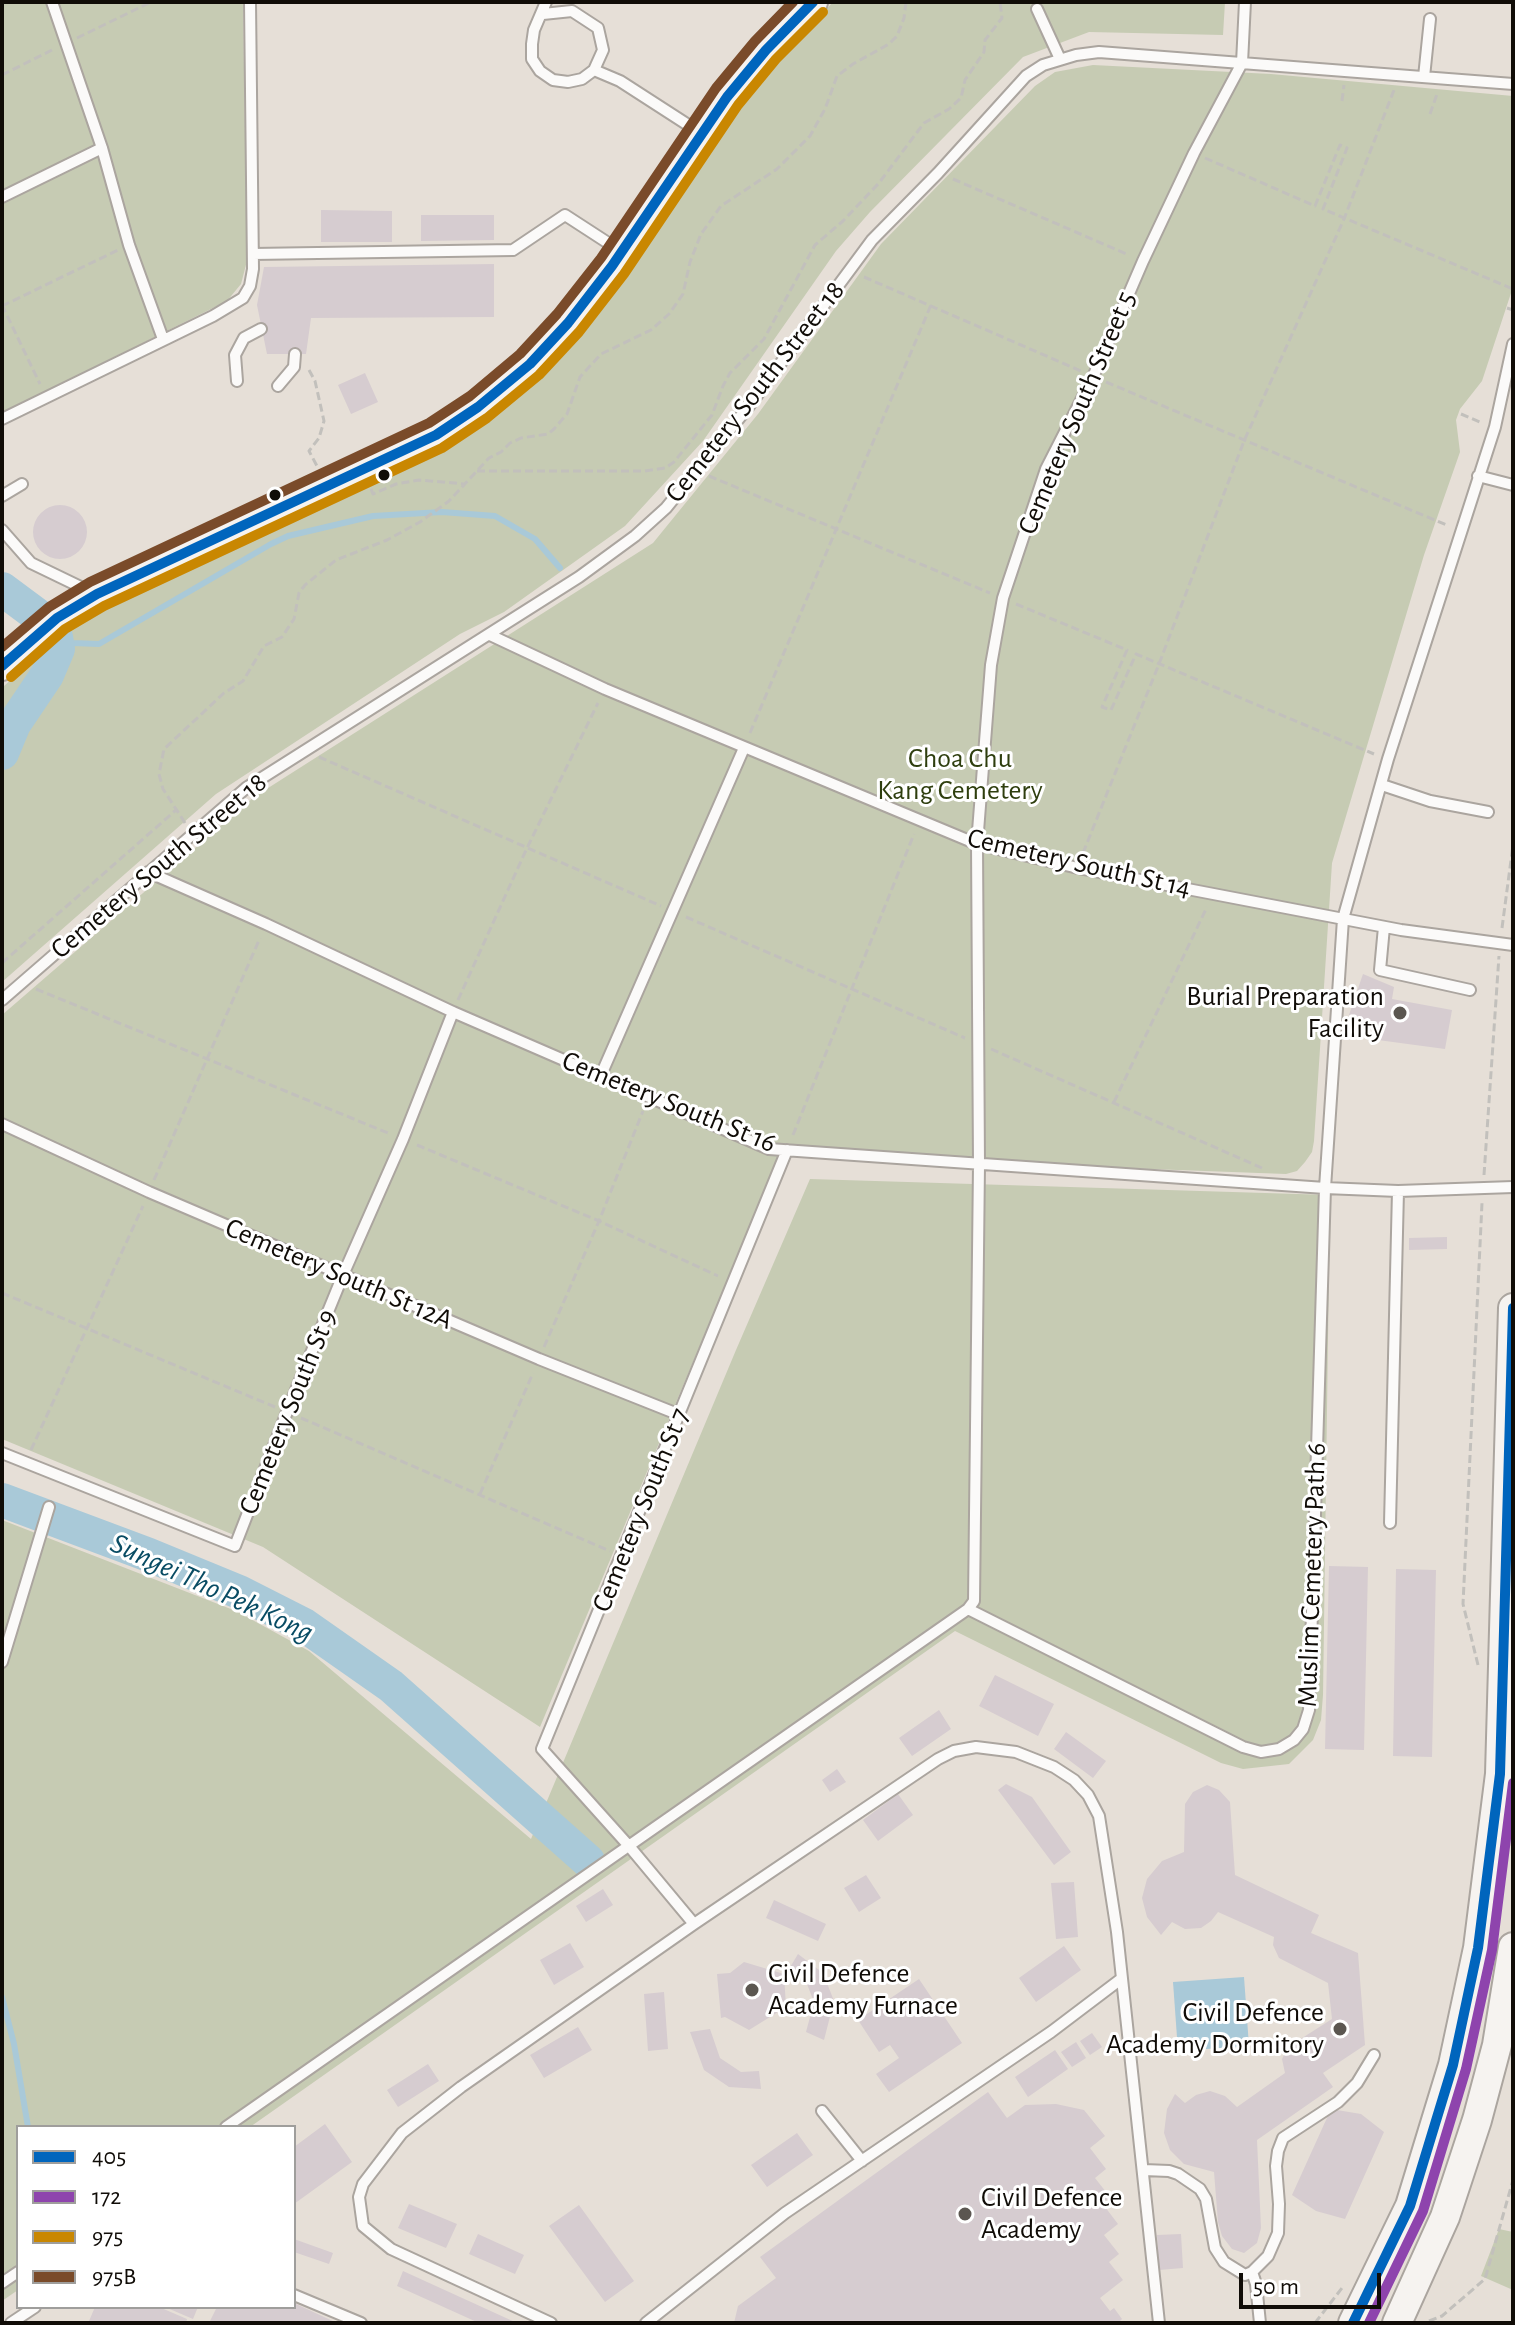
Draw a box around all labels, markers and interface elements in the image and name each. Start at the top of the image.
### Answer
street label: Cemetery South Street 18 [658,275,852,509]
street label: Cemetery South Street 5 [1011,286,1143,540]
unlabelled marker [376,467,392,483]
unlabelled marker [267,487,283,503]
park label: Choa Chu Kang Cemetery [877,742,1043,808]
street label: Cemetery South Street 18 [44,766,274,966]
street label: Cemetery South St 14 [964,821,1194,905]
place label: Burial Preparation Facility [1186,980,1384,1046]
marker: Burial Preparation Facility [1391,1004,1409,1022]
street label: Cemetery South St 16 [557,1044,781,1160]
street label: Cemetery South St 12A [220,1211,458,1337]
street label: Cemetery South St 9 [232,1304,344,1520]
street label: Cemetery South St 7 [585,1403,697,1617]
street label: Muslim Cemetery Path 6 [1291,1442,1333,1708]
water label: Sungei Tho Pek Kong [105,1525,319,1651]
place label: Civil Defence Academy Furnace [768,1957,958,2023]
marker: Civil Defence Academy Furnace [743,1981,761,1999]
place label: Civil Defence Academy Dormitory [1106,1996,1324,2062]
marker: Civil Defence Academy Dormitory [1331,2020,1349,2038]
legend [16,2125,296,2309]
text: 405 [92,2145,126,2169]
place label: Civil Defence Academy [981,2181,1122,2247]
text: 172 [92,2185,121,2209]
marker: Civil Defence Academy [956,2205,974,2223]
text: 975 [92,2225,123,2249]
scale bar [1243,2257,1385,2307]
text: 975B [92,2265,136,2289]
text: 50 m [1253,2275,1299,2299]

